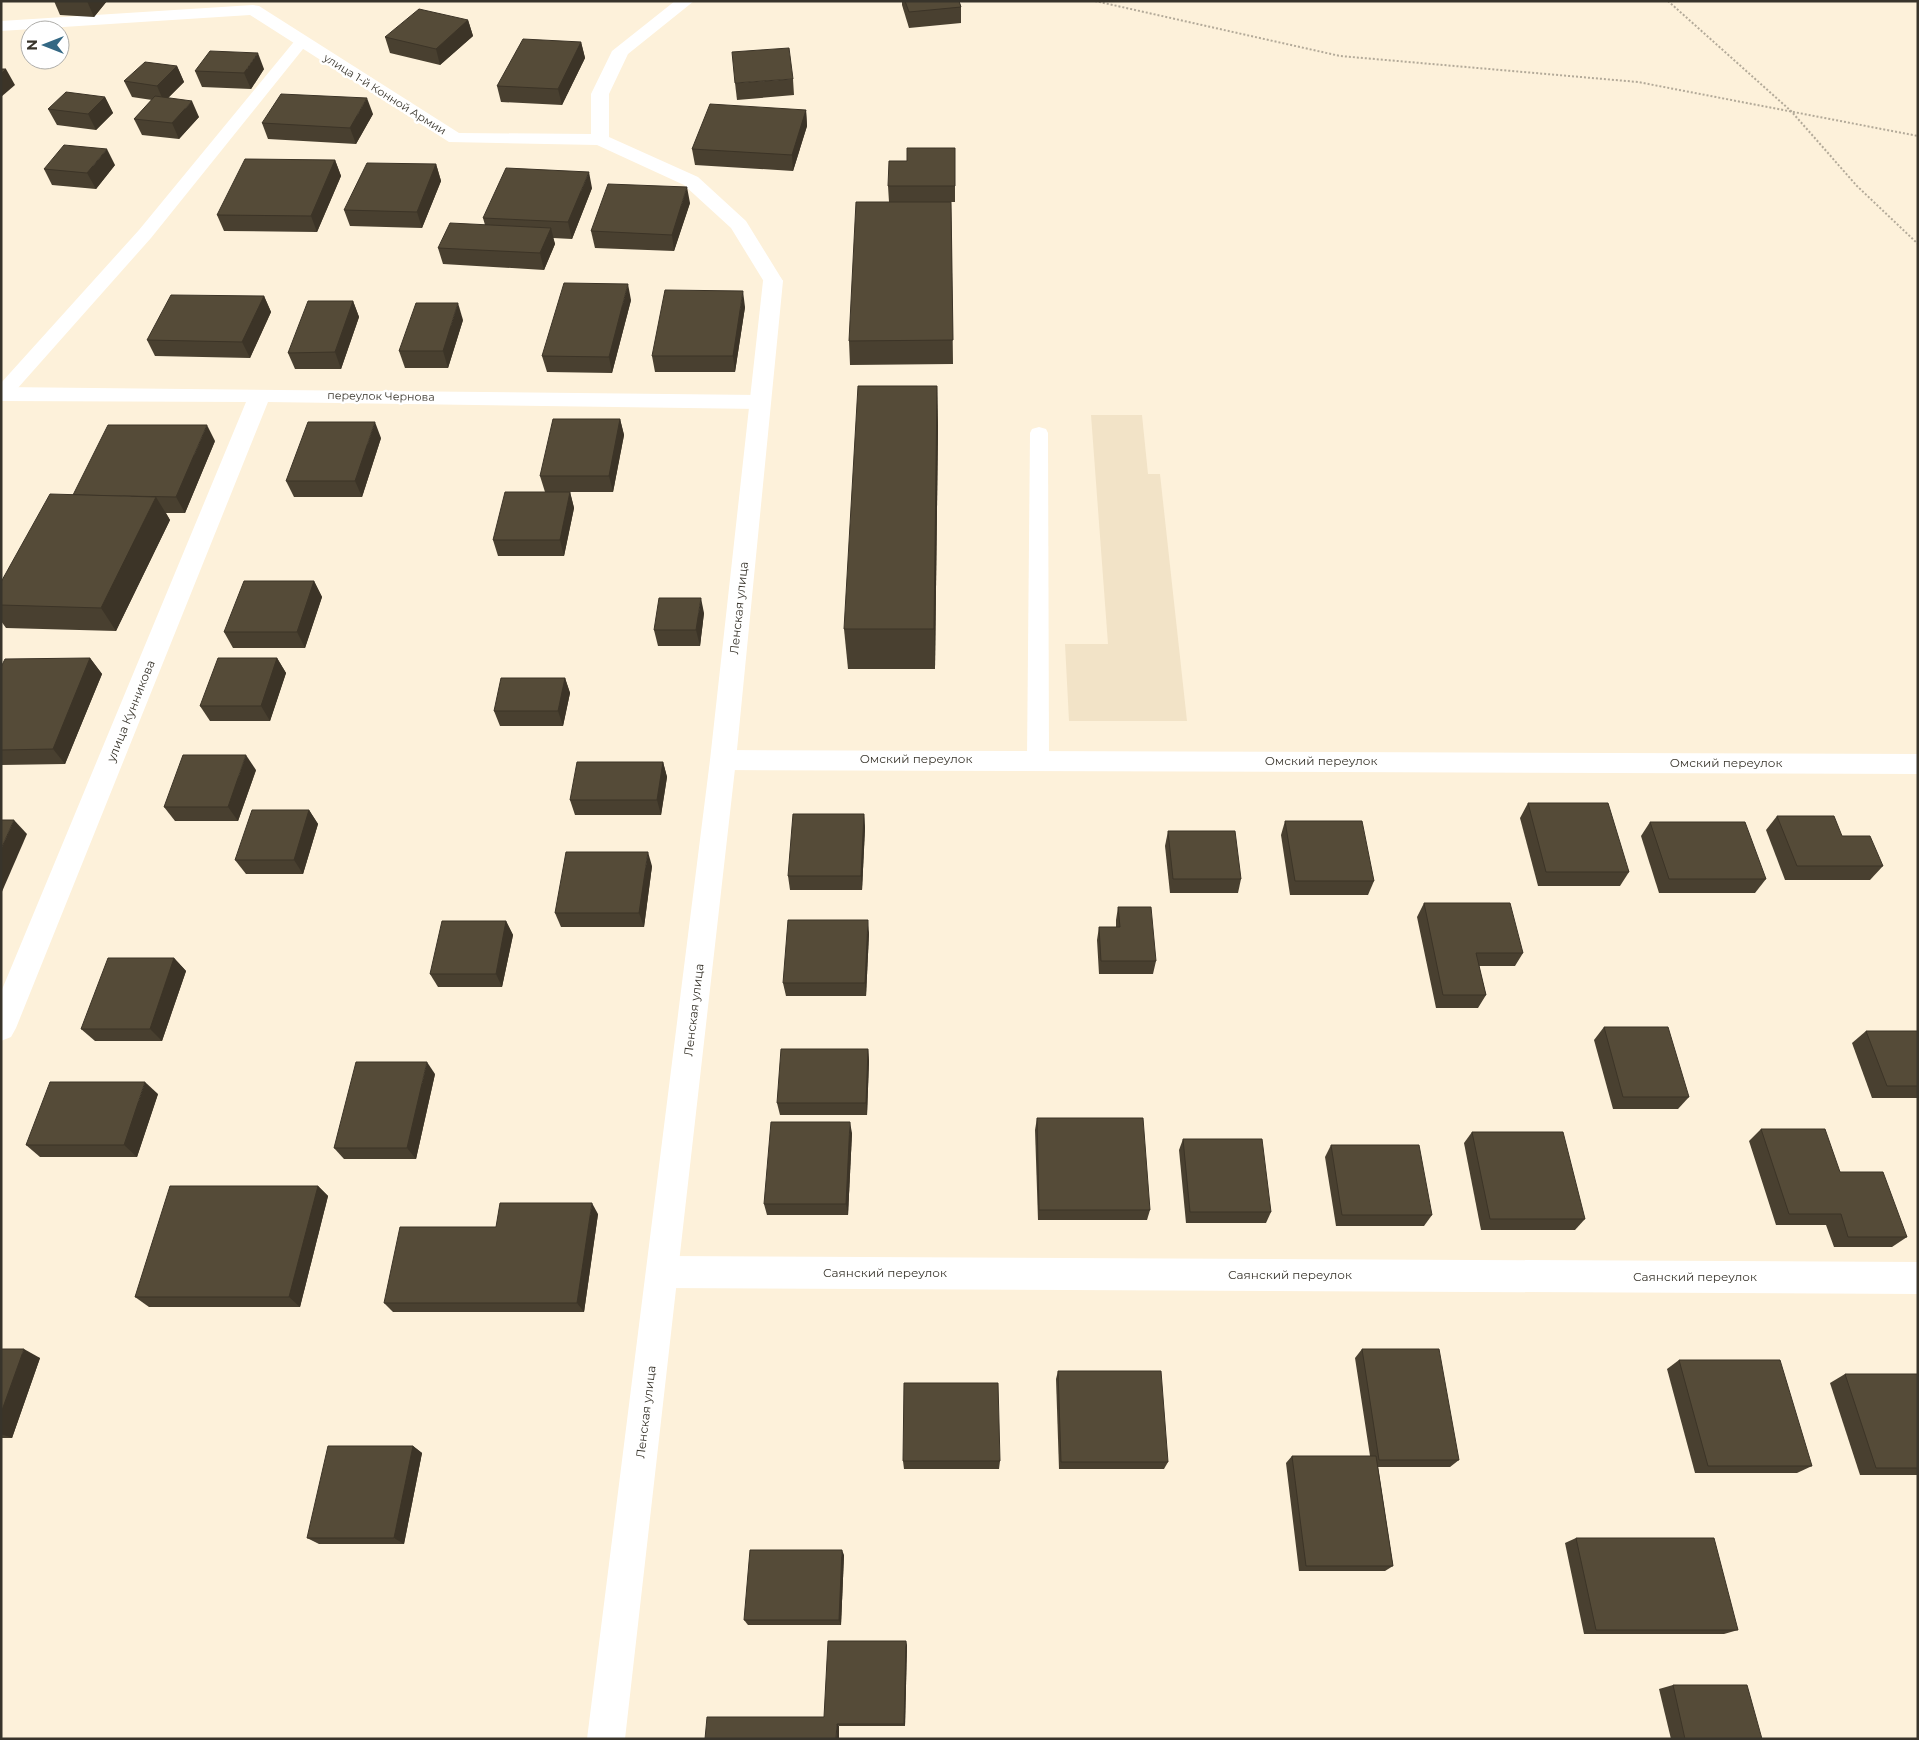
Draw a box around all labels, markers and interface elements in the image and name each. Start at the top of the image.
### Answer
north arrow [20,20,70,70]
text: N [23,39,41,51]
street label: улица 1-й Конной Армии [320,50,449,138]
street label: переулок Чернова [327,388,435,404]
street label: Ленская улица [726,561,751,655]
street label: улица Кунникова [103,658,158,765]
street label: Омский переулок [860,751,972,766]
street label: Омский переулок [1265,753,1377,768]
street label: Омский переулок [1670,755,1782,770]
street label: Ленская улица [680,963,707,1057]
street label: Саянский переулок [823,1265,947,1280]
street label: Саянский переулок [1228,1267,1352,1282]
street label: Саянский переулок [1633,1269,1757,1284]
street label: Ленская улица [632,1365,659,1459]

